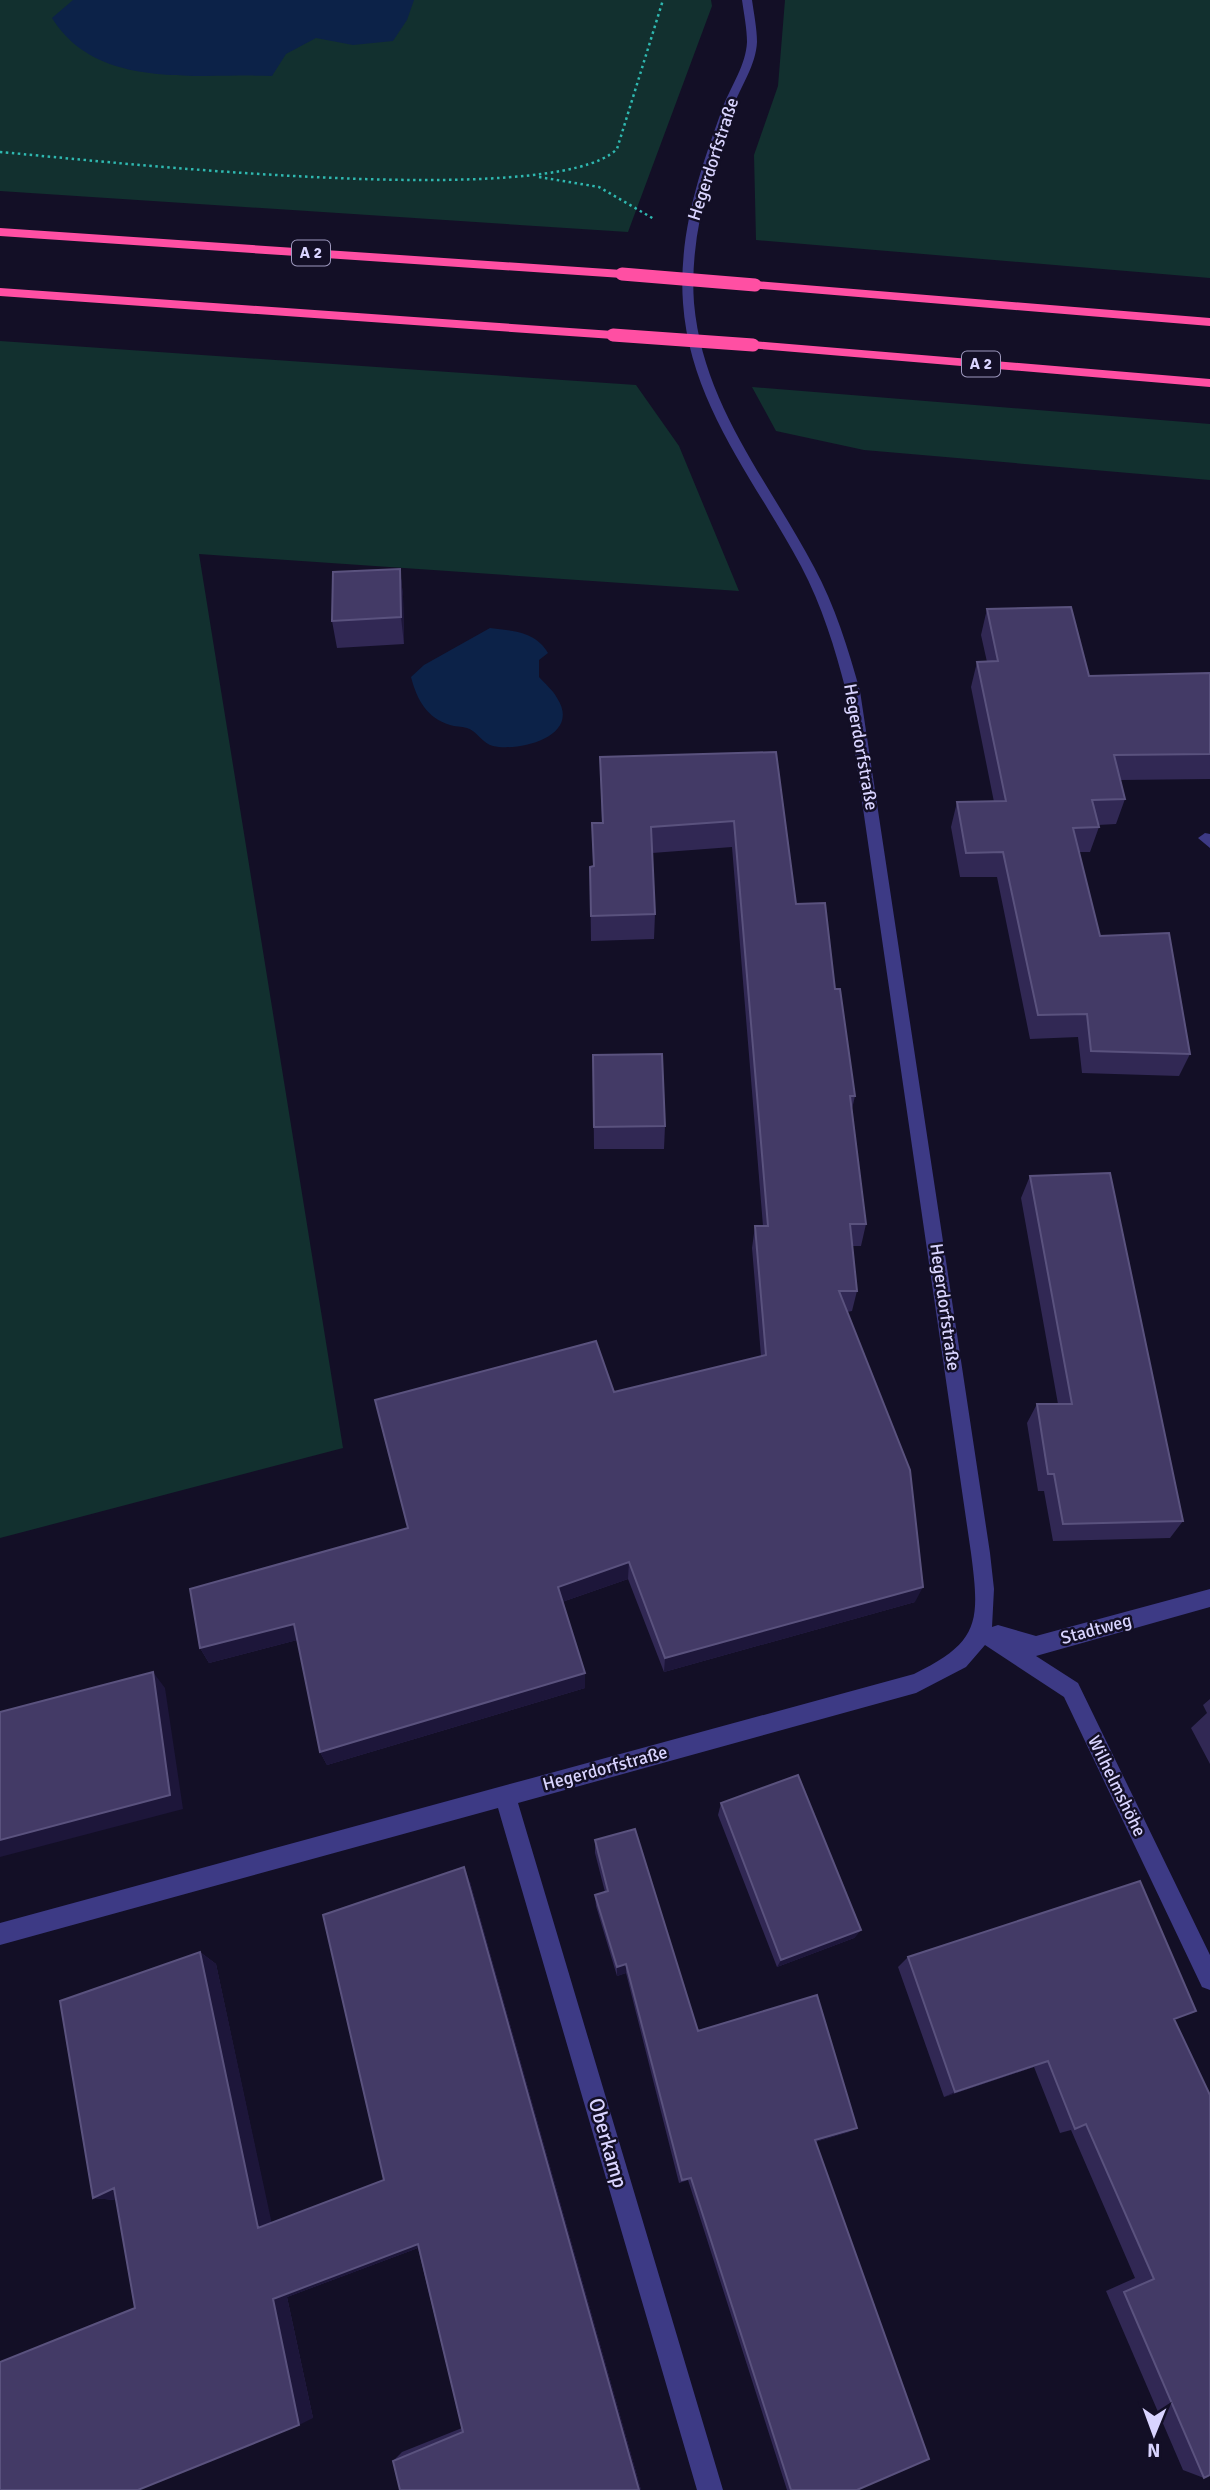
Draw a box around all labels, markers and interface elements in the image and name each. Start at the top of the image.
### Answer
street label: Hegerdorfstraße [683,95,743,223]
road number: A 2 [292,241,330,266]
road number: A 2 [962,352,1000,376]
street label: Hegerdorfstraße [839,682,883,812]
street label: Hegerdorfstraße [925,1242,965,1372]
street label: Stadtweg [1058,1609,1134,1649]
street label: Wilhelmshöhe [1083,1732,1151,1840]
street label: Hegerdorfstraße [540,1741,670,1795]
street label: Oberkamp [583,2095,633,2191]
north arrow [1119,2399,1189,2469]
text: N [1147,2438,1161,2462]

